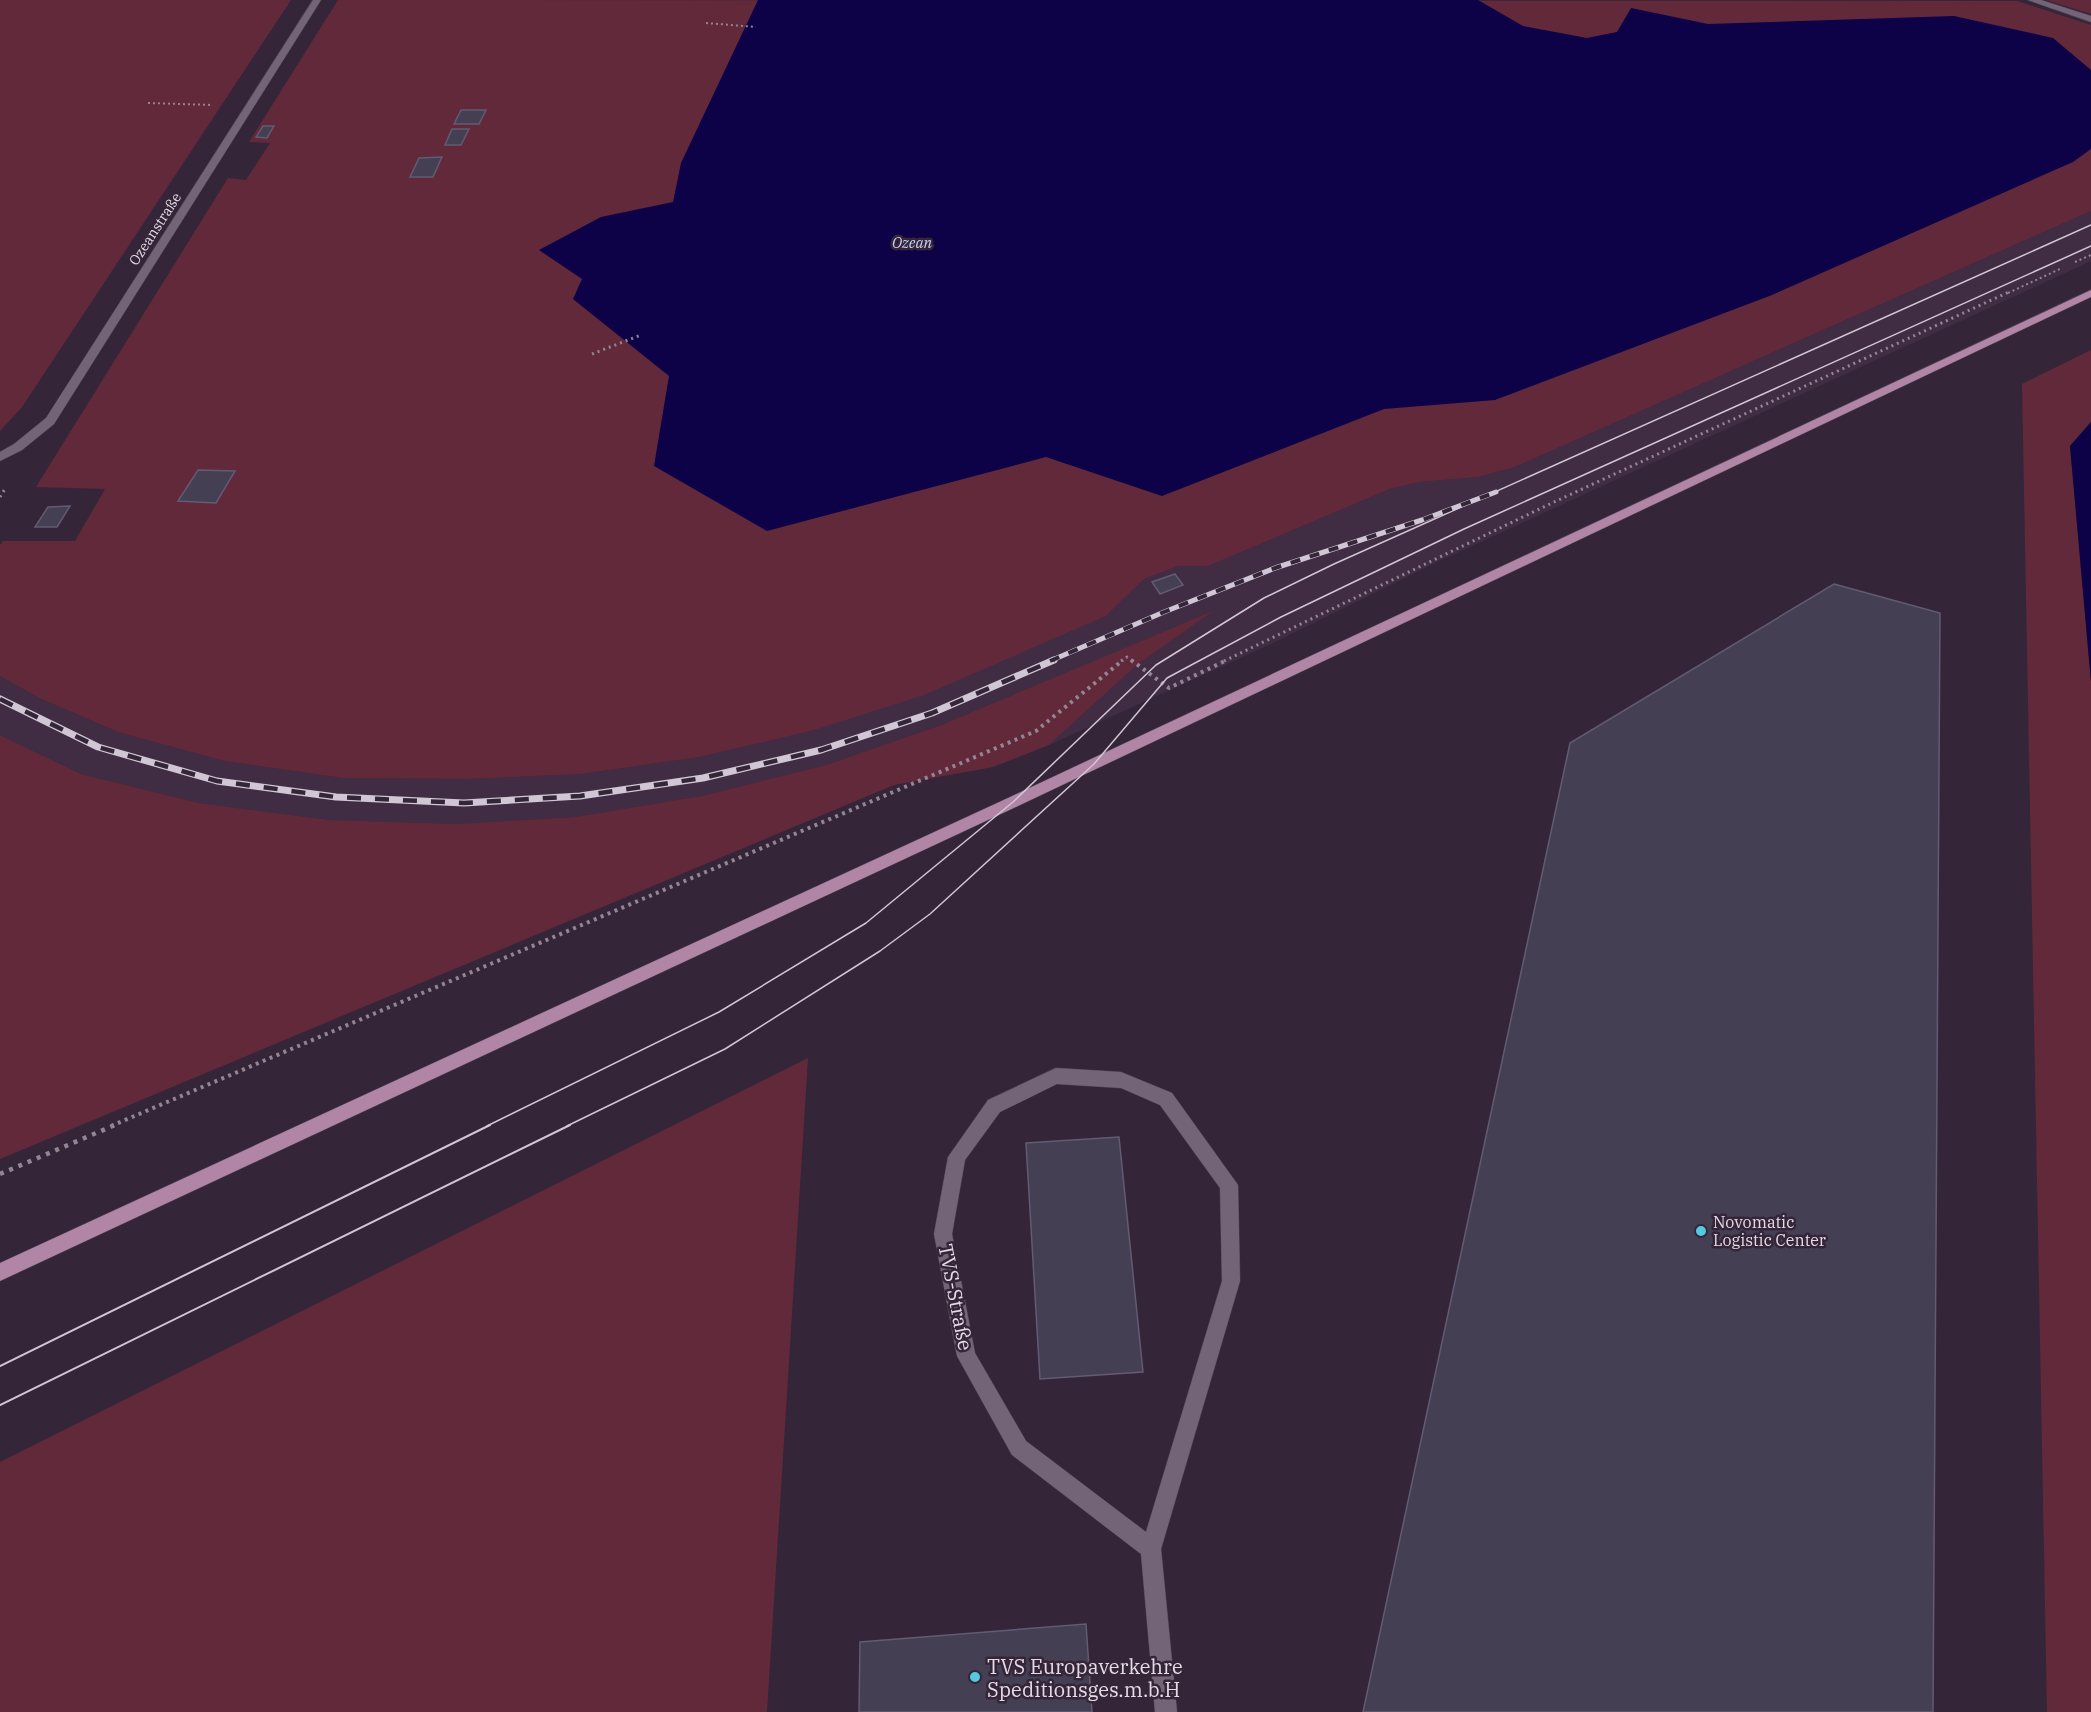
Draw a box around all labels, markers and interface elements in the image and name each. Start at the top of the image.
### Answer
street label: Ozeanstraße [125,189,185,269]
water label: Ozean [892,233,933,252]
place label: Novomatic Logistic Center [1713,1212,1826,1250]
marker: Novomatic Logistic Center [1694,1224,1708,1238]
street label: TVS-Straße [932,1241,980,1353]
place label: TVS Europaverkehre Speditionsges.m.b.H [987,1653,1183,1703]
marker: TVS Europaverkehre Speditionsges.m.b.H [968,1670,982,1684]

